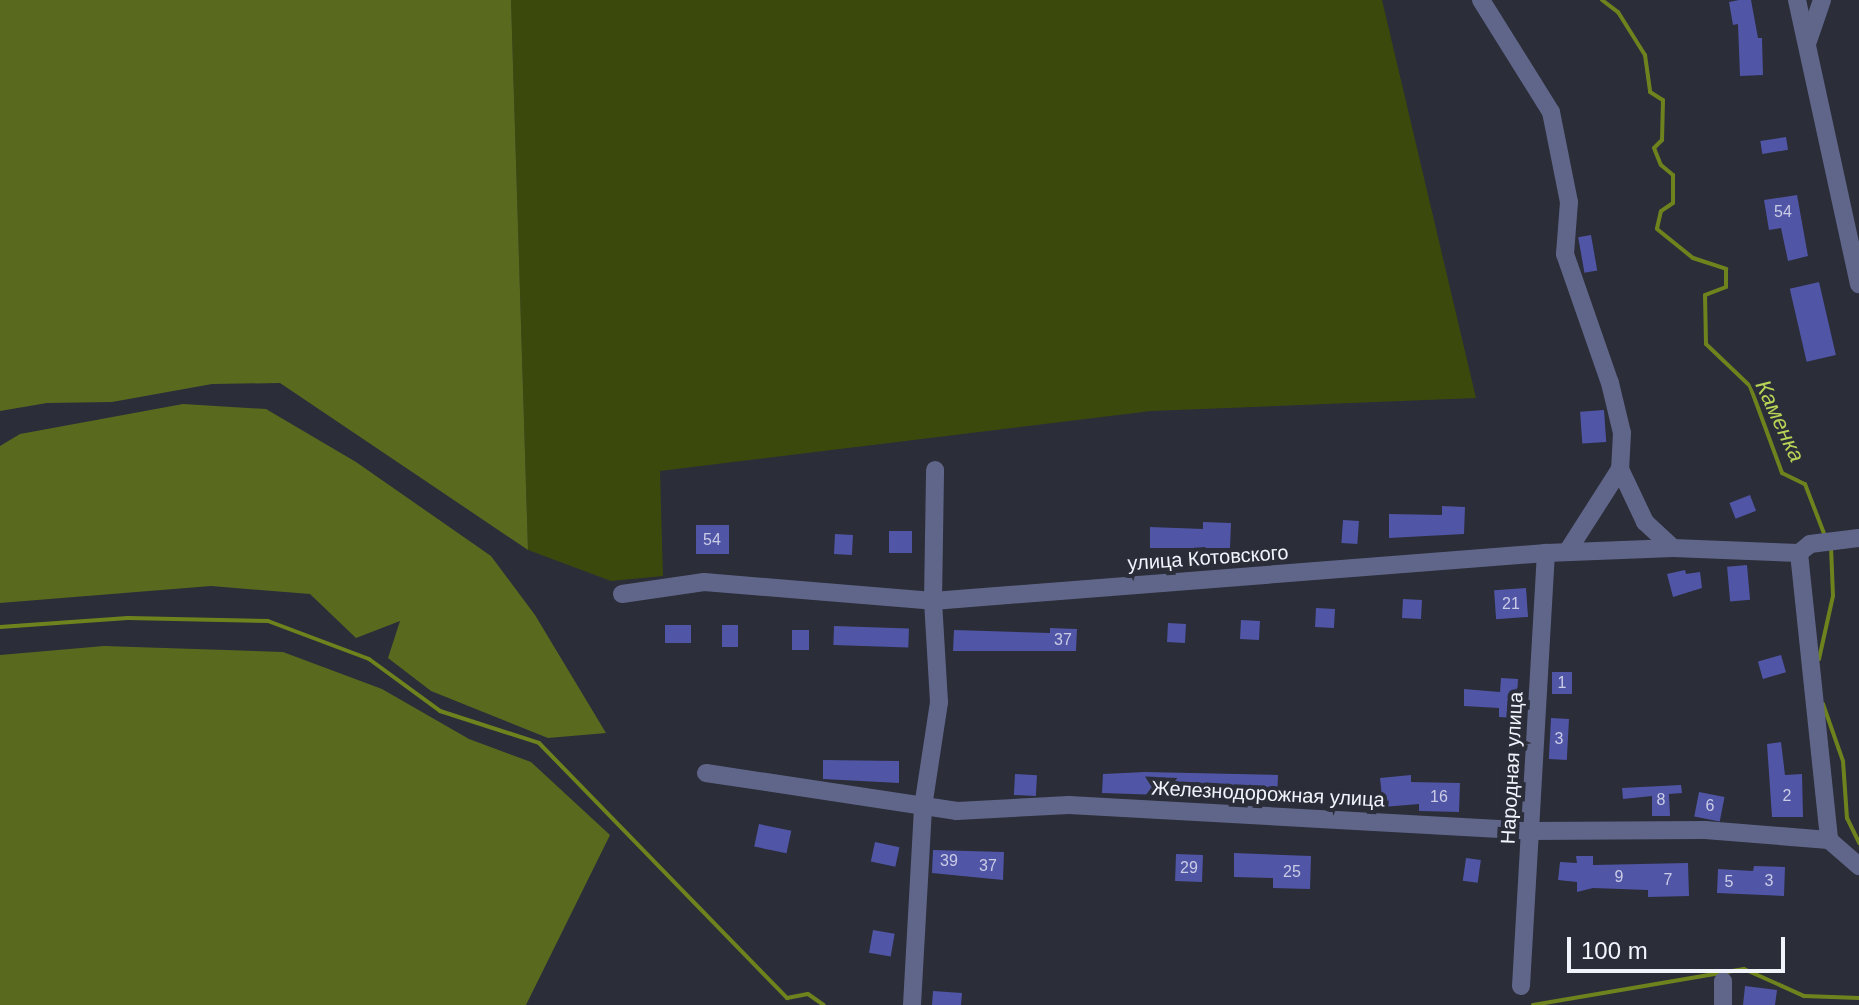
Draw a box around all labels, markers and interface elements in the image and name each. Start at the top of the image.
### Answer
house number: 54 [1774,202,1792,222]
water label: Каменка [1750,376,1810,466]
house number: 54 [703,530,721,550]
street label: улица Котовского [1127,540,1289,576]
house number: 21 [1502,594,1520,614]
house number: 37 [1054,630,1072,650]
house number: 1 [1558,673,1566,693]
street label: Народная улица [1496,691,1528,845]
house number: 3 [1555,729,1563,749]
street label: Железнодорожная улица [1151,776,1385,812]
house number: 2 [1783,786,1791,806]
house number: 16 [1430,787,1448,807]
house number: 8 [1657,790,1665,810]
house number: 6 [1706,796,1714,816]
house number: 39 [940,851,958,871]
house number: 37 [979,856,997,876]
house number: 29 [1180,858,1198,878]
house number: 25 [1283,862,1301,882]
house number: 9 [1615,867,1623,887]
house number: 7 [1664,870,1672,890]
house number: 3 [1765,871,1773,891]
house number: 5 [1725,872,1733,892]
scale bar [1571,921,1789,971]
text: 100 m [1581,937,1648,964]

